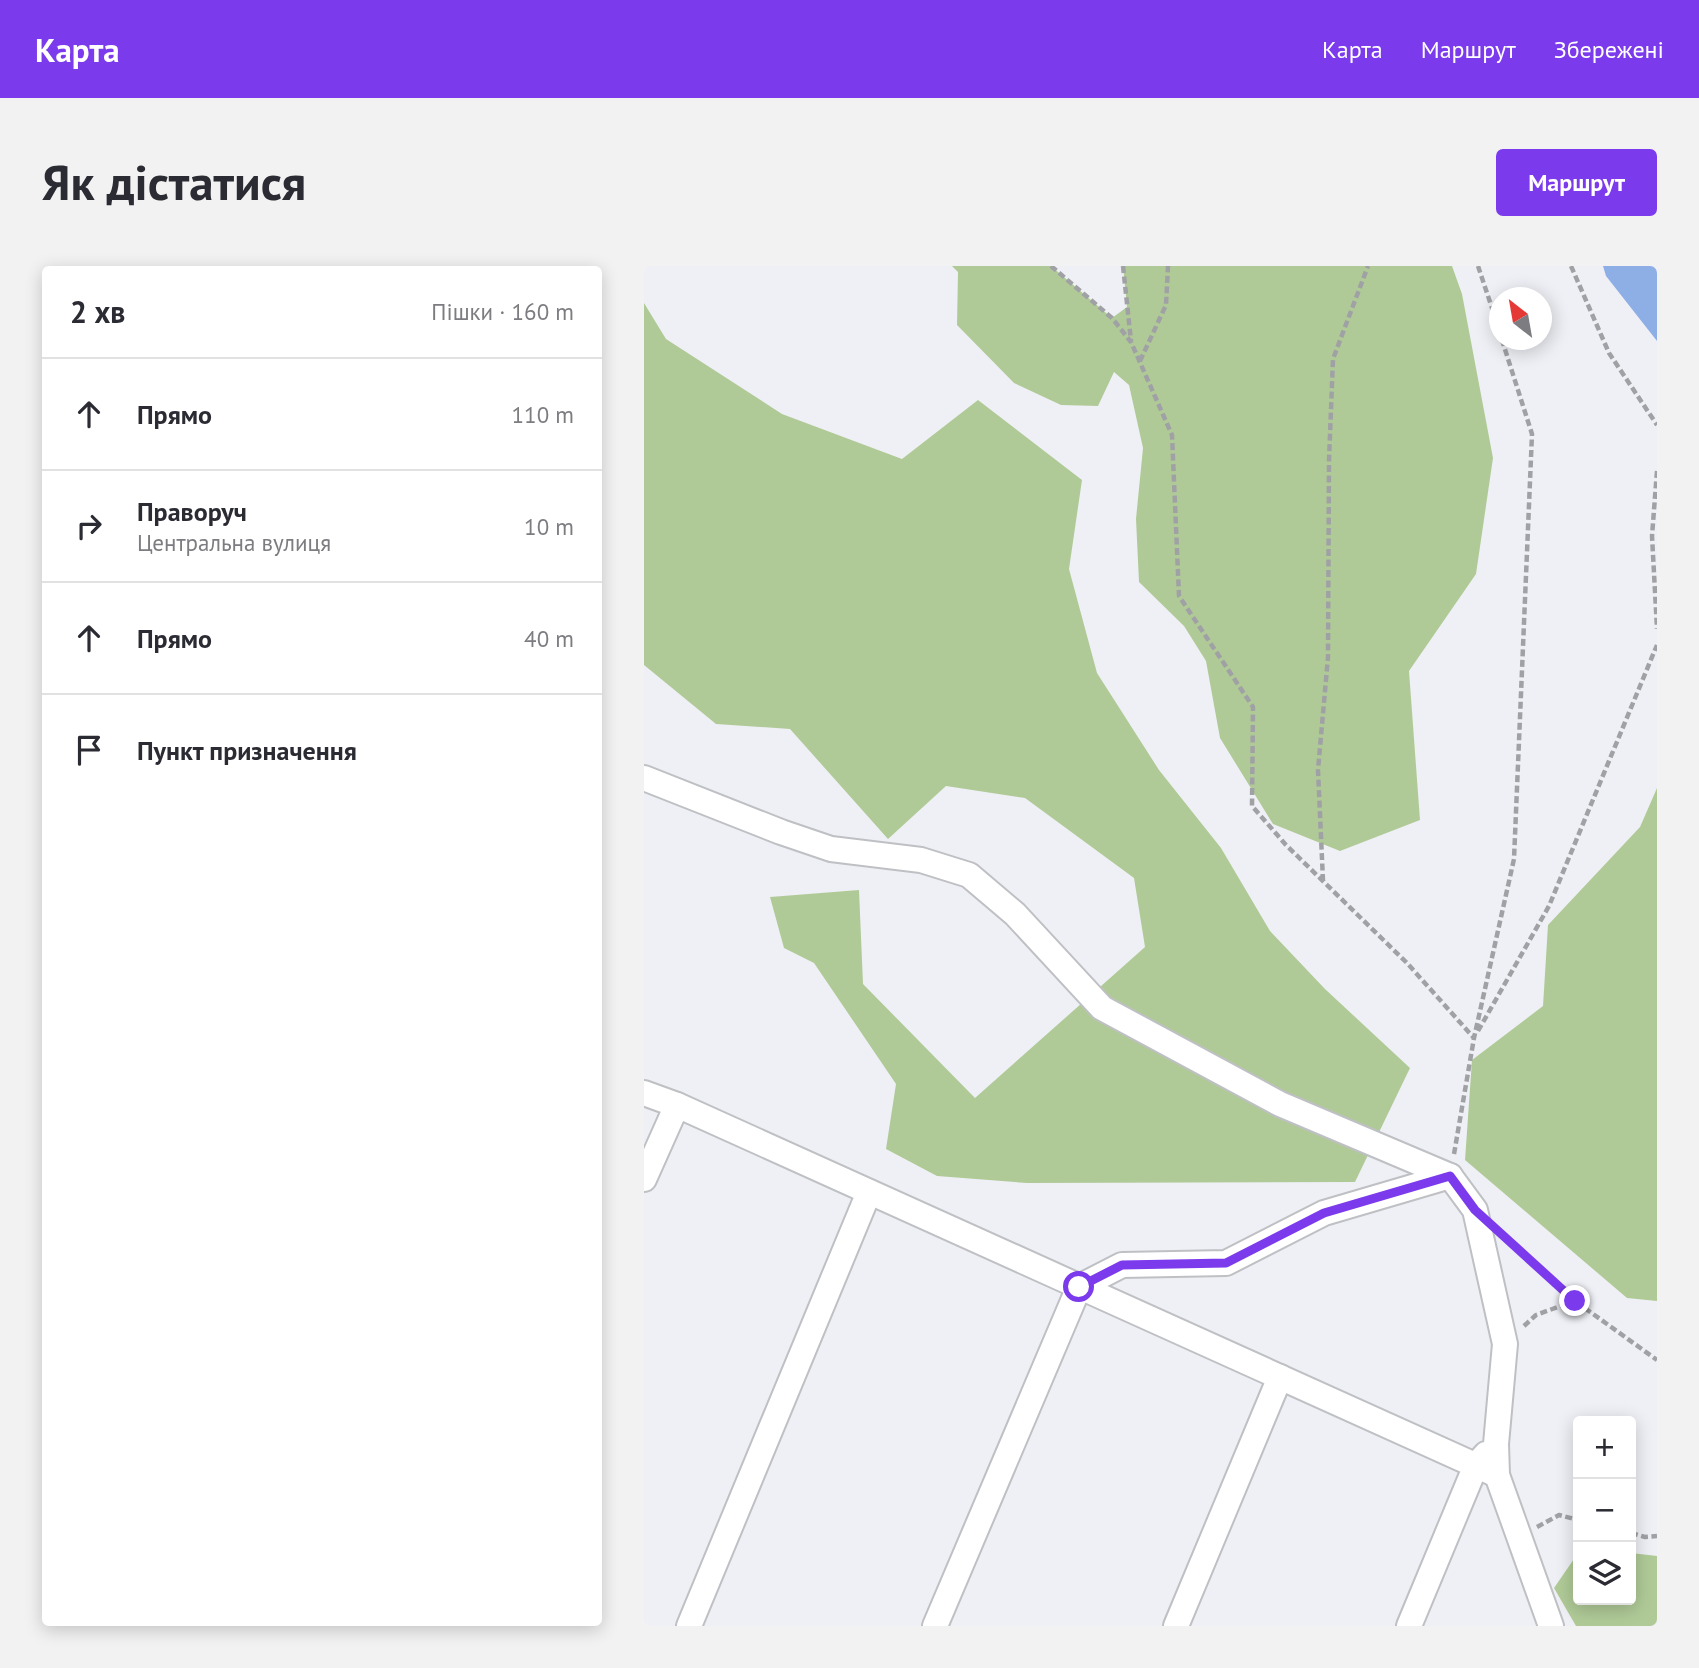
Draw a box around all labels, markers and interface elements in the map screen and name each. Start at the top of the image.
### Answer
text: Карта [35,28,120,71]
text: Карта [1322,34,1383,65]
text: Маршрут [1421,34,1516,65]
text: Збережені [1554,34,1664,65]
button: Маршрут [1496,149,1657,216]
text: Як дістатися [42,150,306,214]
north arrow [1489,287,1552,350]
text: 2 хв [70,292,126,331]
text: Пішки · 160 m [431,297,574,326]
icon: ahead [70,395,108,433]
text: Прямо [137,398,212,431]
text: 110 m [512,400,574,429]
text: Праворуч [137,495,247,528]
icon: right [70,507,108,545]
text: 10 m [524,512,574,541]
text: Центральна вулиця [137,528,331,557]
icon: ahead [70,619,108,657]
text: Прямо [137,622,212,655]
text: 40 m [524,624,574,653]
icon: arrive [70,731,108,769]
text: Пункт призначення [137,734,357,767]
route start [1063,1271,1094,1302]
route end [1559,1285,1590,1316]
map controls [1573,1416,1636,1605]
button: + [1573,1416,1636,1479]
button: − [1573,1479,1636,1542]
button: layers [1573,1542,1636,1605]

